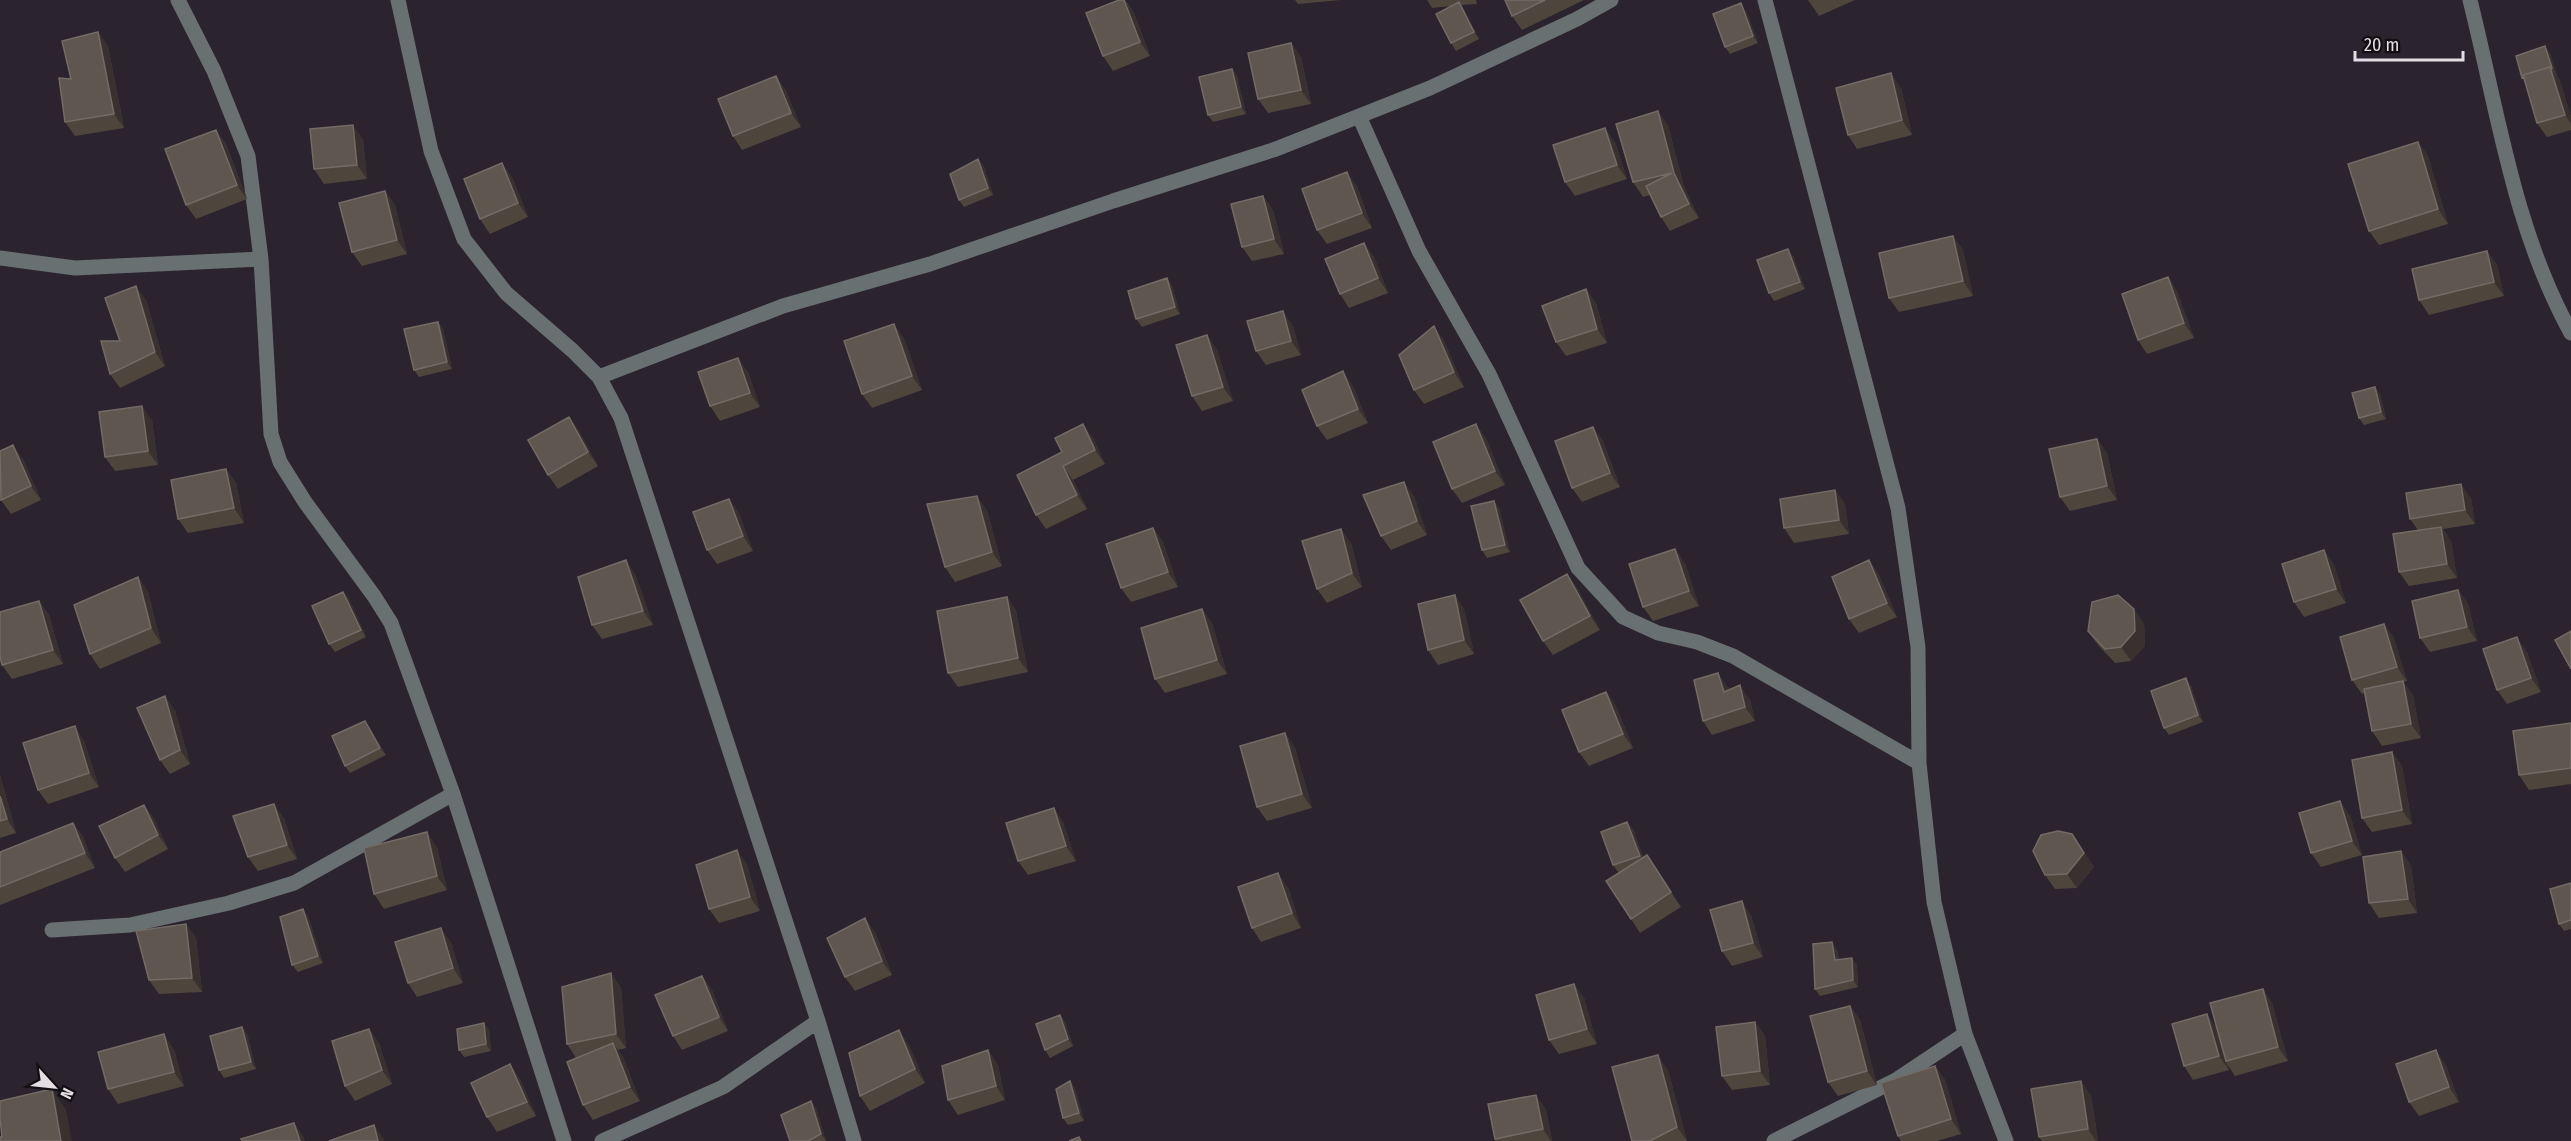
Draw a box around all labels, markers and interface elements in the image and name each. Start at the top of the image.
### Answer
scale bar [2355,24,2463,62]
text: 20 m [2364,34,2399,56]
north arrow [24,1057,84,1117]
text: N [56,1085,78,1102]

